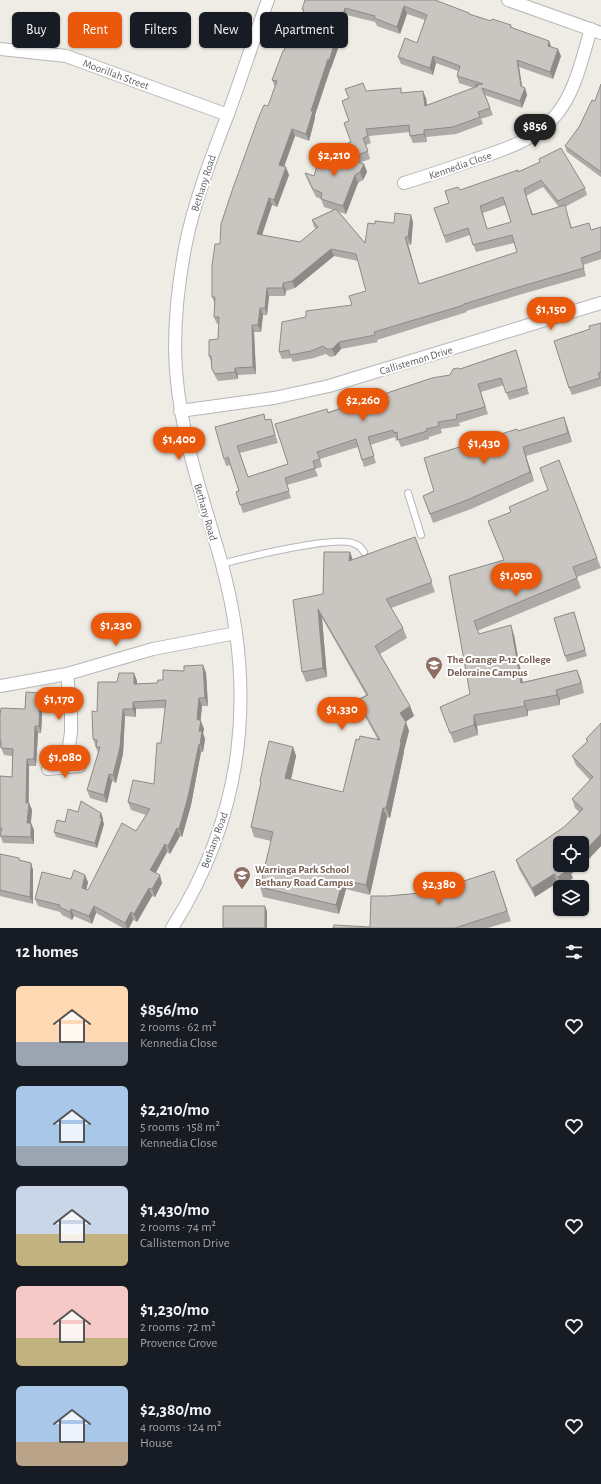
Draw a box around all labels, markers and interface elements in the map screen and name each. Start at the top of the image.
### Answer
chip: Buy [12,12,60,48]
chip: Rent [68,12,122,48]
chip: Filters [130,12,191,48]
chip: New [199,12,252,48]
chip: Apartment [260,12,348,48]
street label: Moorillah Street [81,57,151,92]
pin: $856 [511,114,559,148]
text: $856 [523,120,547,133]
pin: $2,210 [301,143,367,177]
text: $2,210 [318,149,350,162]
street label: Kennedia Close [427,150,493,181]
street label: Bethany Road [189,153,218,213]
pin: $1,150 [518,297,584,331]
text: $1,150 [536,303,566,316]
street label: Callistemon Drive [378,344,454,377]
pin: $2,260 [330,388,396,422]
text: $2,260 [346,394,380,407]
pin: $1,400 [146,427,212,461]
pin: $1,430 [451,431,517,465]
text: $1,400 [162,433,196,446]
text: $1,430 [468,437,500,450]
street label: Bethany Road [192,482,219,542]
pin: $1,050 [483,563,549,597]
text: $1,050 [500,569,532,582]
pin: $1,230 [83,613,149,647]
text: $1,230 [100,619,132,632]
place label: The Grange P-12 College Deloraine Campus [447,654,551,678]
school or university icon: The Grange P-12 College Deloraine Campus [424,655,444,680]
pin: $1,170 [26,687,92,721]
text: $1,170 [44,693,74,706]
pin: $1,330 [309,697,375,731]
text: $1,330 [326,703,358,716]
pin: $1,080 [32,745,98,779]
text: $1,080 [48,751,82,764]
street label: Bethany Road [199,810,230,870]
map controls [553,836,589,916]
button: locate [553,836,589,872]
place label: Warringa Park School Bethany Road Campus [255,864,353,888]
school or university icon: Warringa Park School Bethany Road Campus [232,865,252,890]
pin: $2,380 [406,872,472,906]
text: $2,380 [422,878,456,891]
button: layers [553,880,589,916]
icon: filters [563,941,585,963]
text: 12 homes [16,943,78,960]
text: $856/mo [140,1001,199,1018]
icon: home [48,1002,96,1050]
icon: heart [563,1015,585,1037]
text: 2 rooms · 62 m² [140,1021,216,1034]
text: Kennedia Close [140,1037,217,1050]
text: $2,210/mo [140,1101,209,1118]
icon: home [48,1102,96,1150]
icon: heart [563,1115,585,1137]
text: 5 rooms · 158 m² [140,1121,220,1134]
text: Kennedia Close [140,1137,217,1150]
text: $1,430/mo [140,1201,209,1218]
icon: home [48,1202,96,1250]
icon: heart [563,1215,585,1237]
text: 2 rooms · 74 m² [140,1221,216,1234]
text: Callistemon Drive [140,1237,230,1250]
text: $1,230/mo [140,1301,209,1318]
icon: home [48,1302,96,1350]
icon: heart [563,1315,585,1337]
text: 2 rooms · 72 m² [140,1321,216,1334]
text: Provence Grove [140,1337,217,1350]
text: $2,380/mo [140,1401,211,1418]
icon: home [48,1402,96,1450]
icon: heart [563,1415,585,1437]
text: 4 rooms · 124 m² [140,1421,221,1434]
text: House [140,1437,172,1450]

